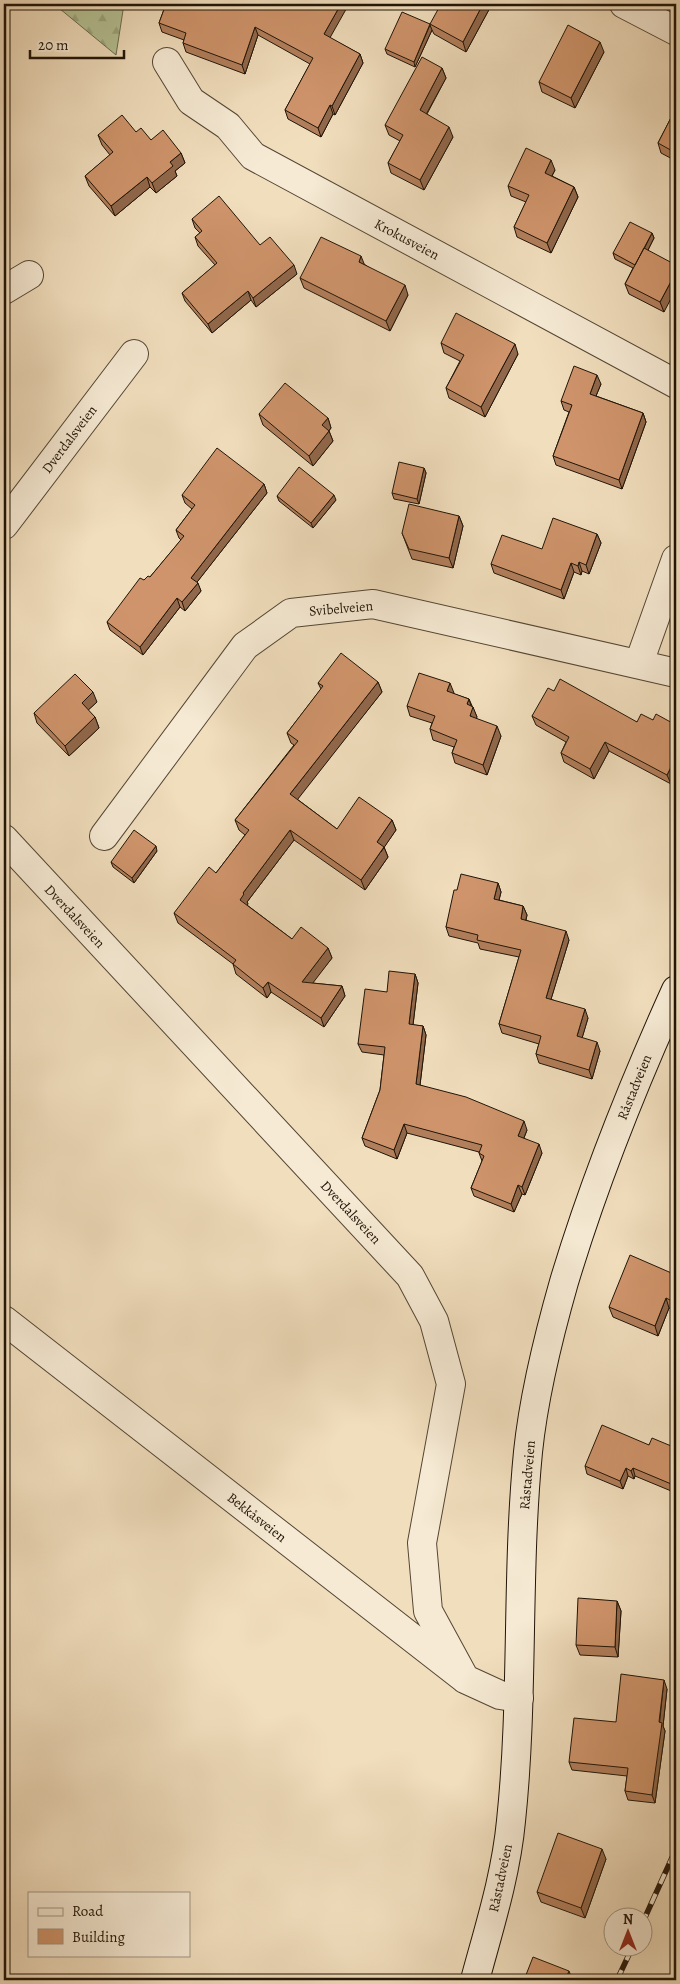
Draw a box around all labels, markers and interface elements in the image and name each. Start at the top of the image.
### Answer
scale bar [30,28,124,60]
text: 20 m [38,35,69,55]
street label: Krokusveien [371,214,443,265]
street label: Dverdalsveien [38,401,101,477]
street label: Svibelveien [308,596,374,621]
street label: Dverdalsveien [40,880,109,953]
street label: Råstadveien [613,1051,656,1123]
street label: Dverdalsveien [316,1176,385,1249]
street label: Råstadveien [515,1439,540,1510]
street label: Bekkåsveien [223,1488,291,1547]
street label: Råstadveien [484,1842,517,1914]
legend [28,1892,190,1956]
text: Road [72,1901,104,1921]
north arrow [602,1906,652,1956]
text: N [623,1910,633,1929]
text: Building [72,1927,125,1947]

